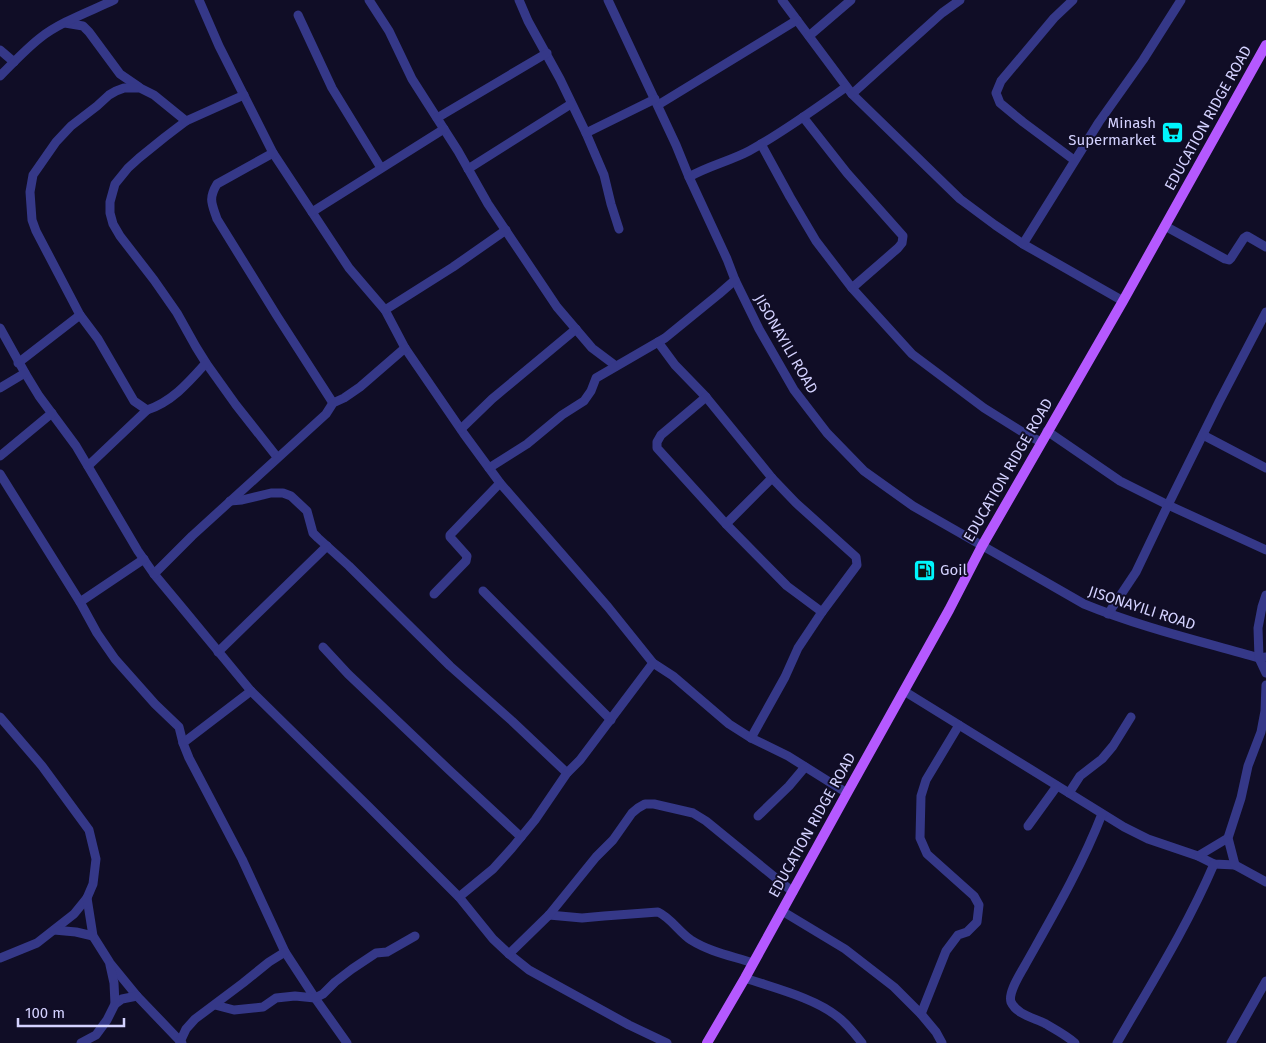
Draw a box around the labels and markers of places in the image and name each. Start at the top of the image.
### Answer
place label: Minash Supermarket [1068,114,1157,149]
supermarket icon: Minash Supermarket [1160,120,1184,144]
fuel station icon: Goil [912,558,936,582]
place label: Goil [940,561,967,579]

